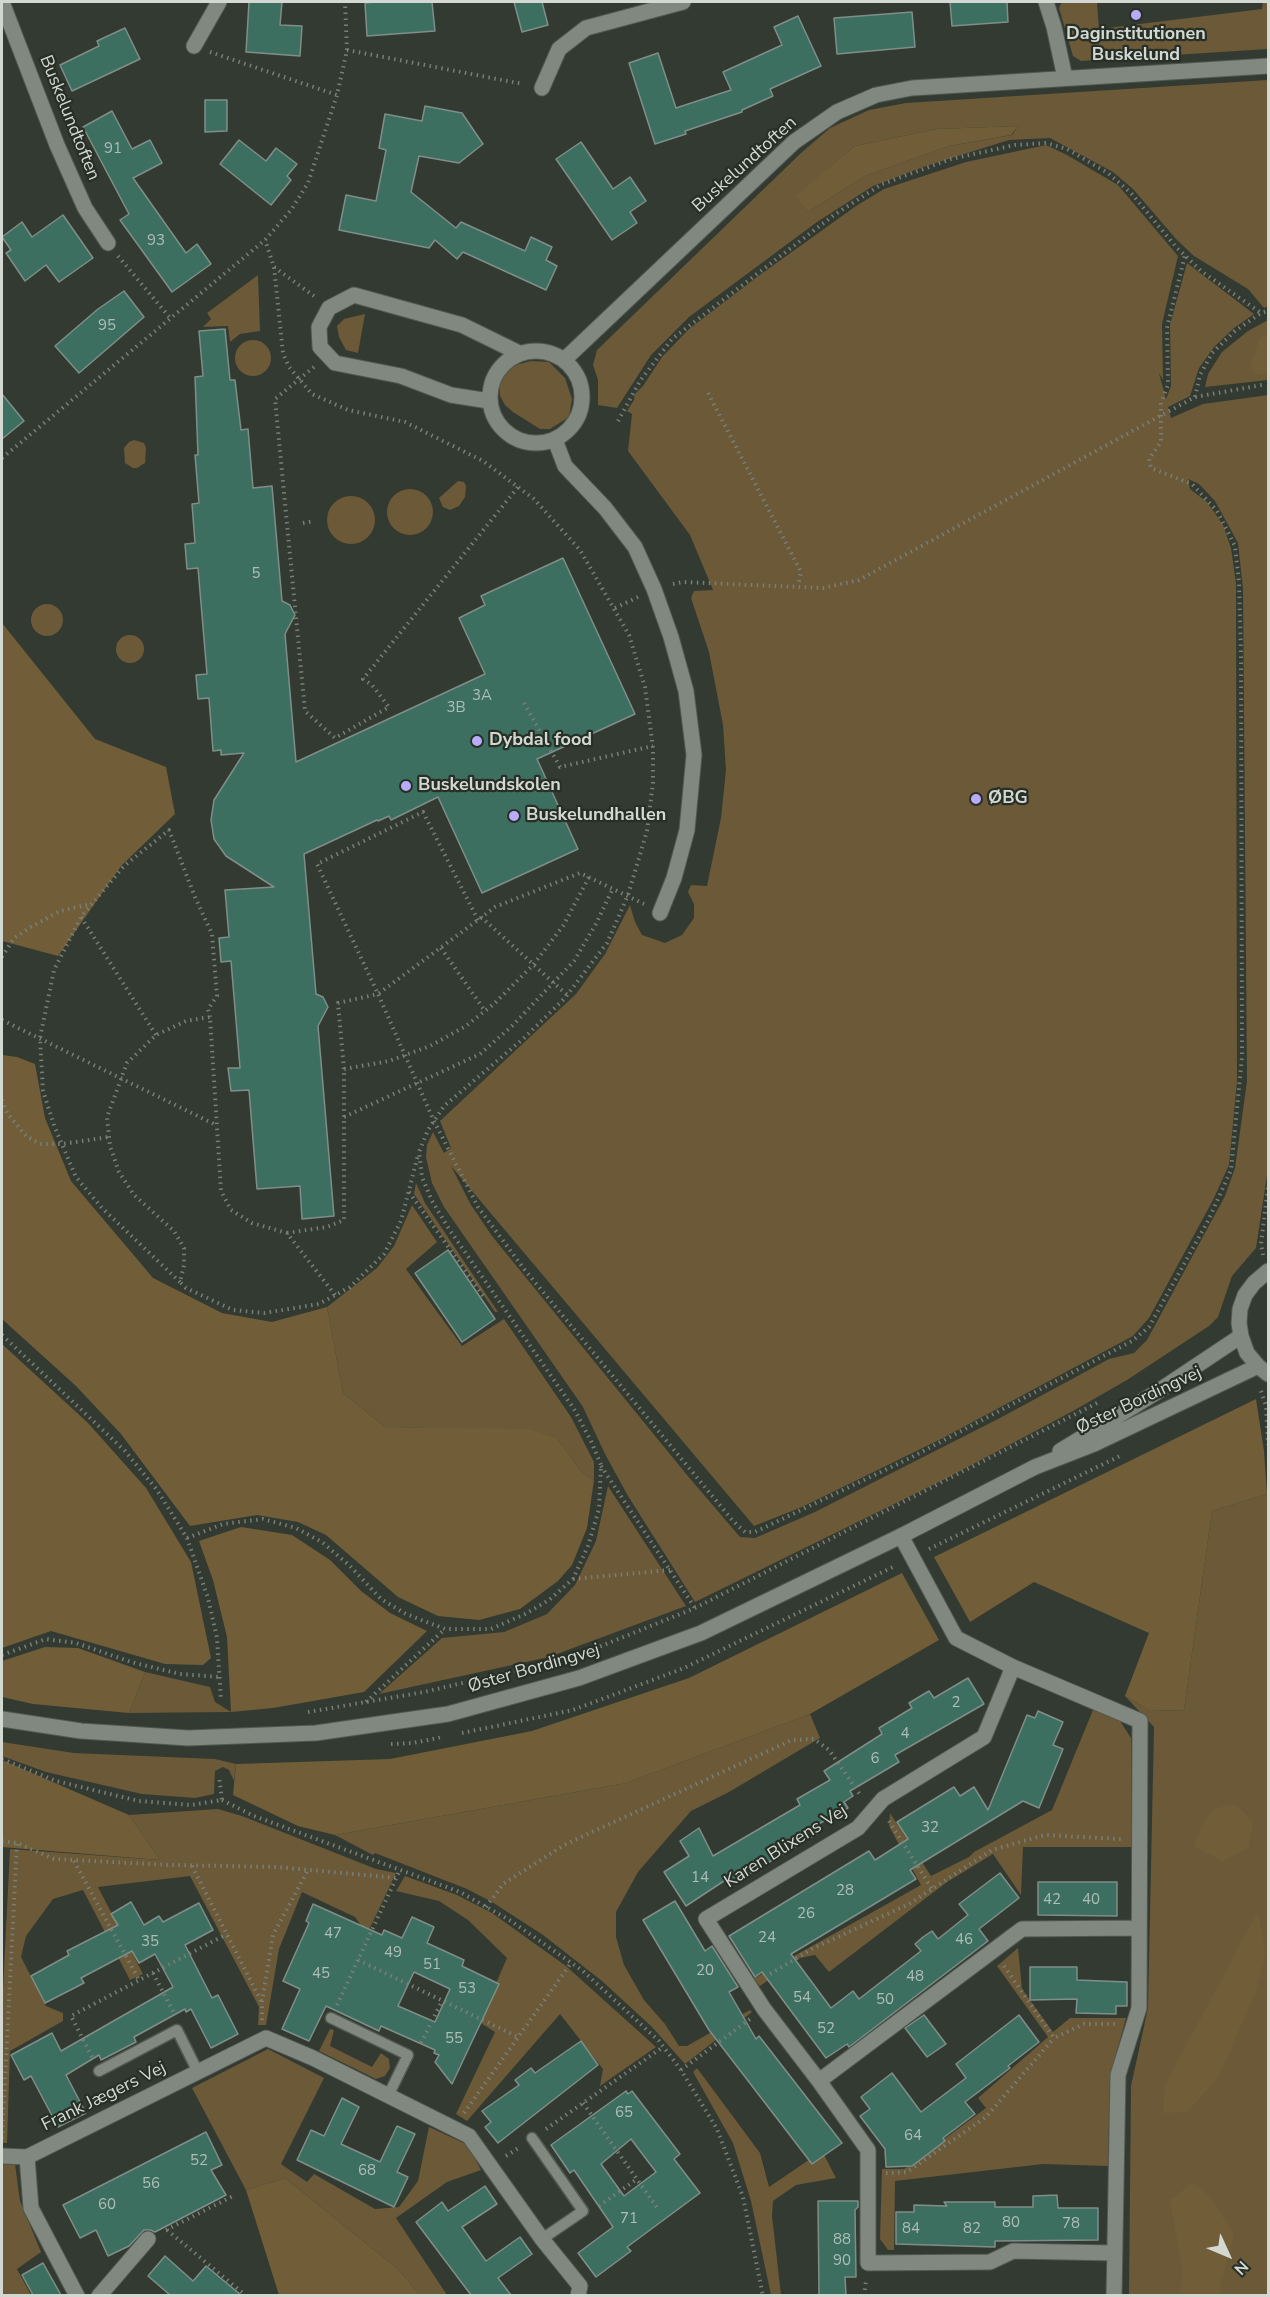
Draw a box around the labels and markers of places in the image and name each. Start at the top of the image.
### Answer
marker: Daginstitutionen Buskelund [1129,8,1143,22]
place label: Daginstitutionen Buskelund [1066,24,1206,66]
place label: Dybdal food [489,730,592,752]
marker: Dybdal food [470,734,484,748]
place label: Buskelundskolen [418,775,561,797]
marker: Buskelundskolen [399,779,413,793]
place label: ØBG [988,788,1028,810]
marker: ØBG [969,792,983,806]
place label: Buskelundhallen [526,805,666,827]
marker: Buskelundhallen [507,809,521,823]

